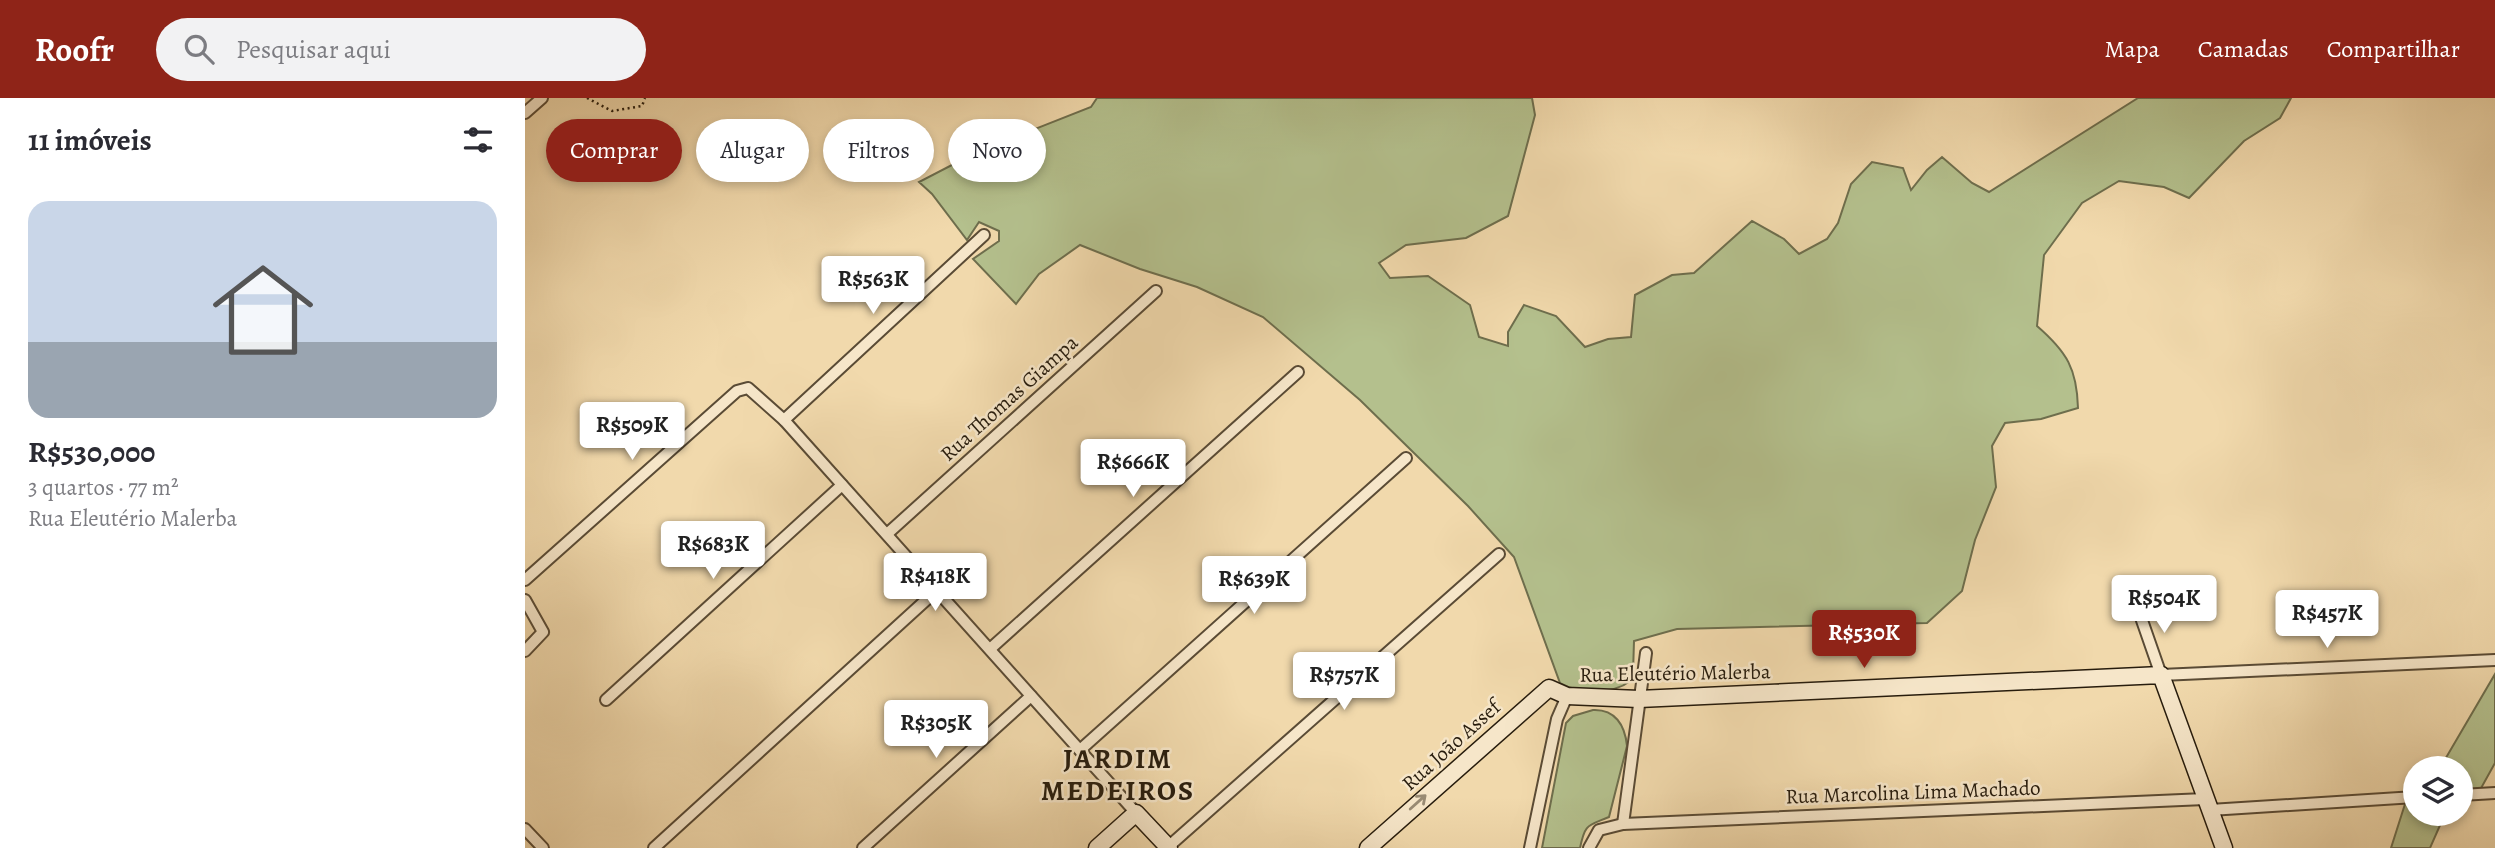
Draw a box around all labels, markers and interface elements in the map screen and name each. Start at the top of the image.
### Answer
search box [156,18,646,81]
text: Roofr [35,27,114,72]
icon: search [180,30,218,68]
text: Pesquisar aqui [236,32,391,67]
text: Mapa [2105,33,2160,65]
text: Camadas [2198,33,2289,65]
text: Compartilhar [2327,33,2460,65]
chip: Comprar [546,119,682,182]
chip: Alugar [696,119,809,182]
chip: Filtros [823,119,934,182]
chip: Novo [948,119,1046,182]
text: 11 imóveis [28,120,152,160]
icon: filters [459,121,497,159]
icon: home [200,247,326,373]
pin: R$563K [816,256,930,316]
text: R$563K [837,263,909,294]
street label: Rua Thomas Giampa [934,328,1084,467]
pin: R$509K [575,402,689,462]
text: R$509K [596,409,668,440]
text: R$530,000 [28,432,155,472]
pin: R$666K [1076,440,1190,499]
text: R$666K [1097,446,1169,477]
text: 3 quartos · 77 m² [28,472,179,503]
text: Rua Eleutério Malerba [28,503,237,534]
pin: R$683K [656,522,770,581]
text: R$683K [677,528,749,559]
pin: R$418K [878,554,992,613]
pin: R$639K [1197,556,1311,616]
text: R$418K [900,560,970,591]
text: R$639K [1218,563,1290,594]
pin: R$504K [2107,575,2221,635]
text: R$504K [2128,582,2200,613]
pin: R$457K [2270,590,2384,650]
text: R$457K [2291,597,2363,628]
pin: R$530K [1807,610,1921,670]
text: R$530K [1828,617,1900,648]
pin: R$757K [1287,652,1401,712]
street label: Rua Eleutério Malerba [1579,657,1771,689]
text: R$757K [1309,659,1379,690]
street label: Rua João Assef [1396,691,1509,797]
pin: R$305K [879,700,993,760]
text: R$305K [900,707,972,738]
district label: JARDIM MEDEIROS [1041,740,1195,810]
map controls [2403,756,2473,826]
button: layers [2403,756,2473,826]
street label: Rua Marcolina Lima Machado [1785,774,2041,810]
one-way arrow [1409,795,1427,811]

